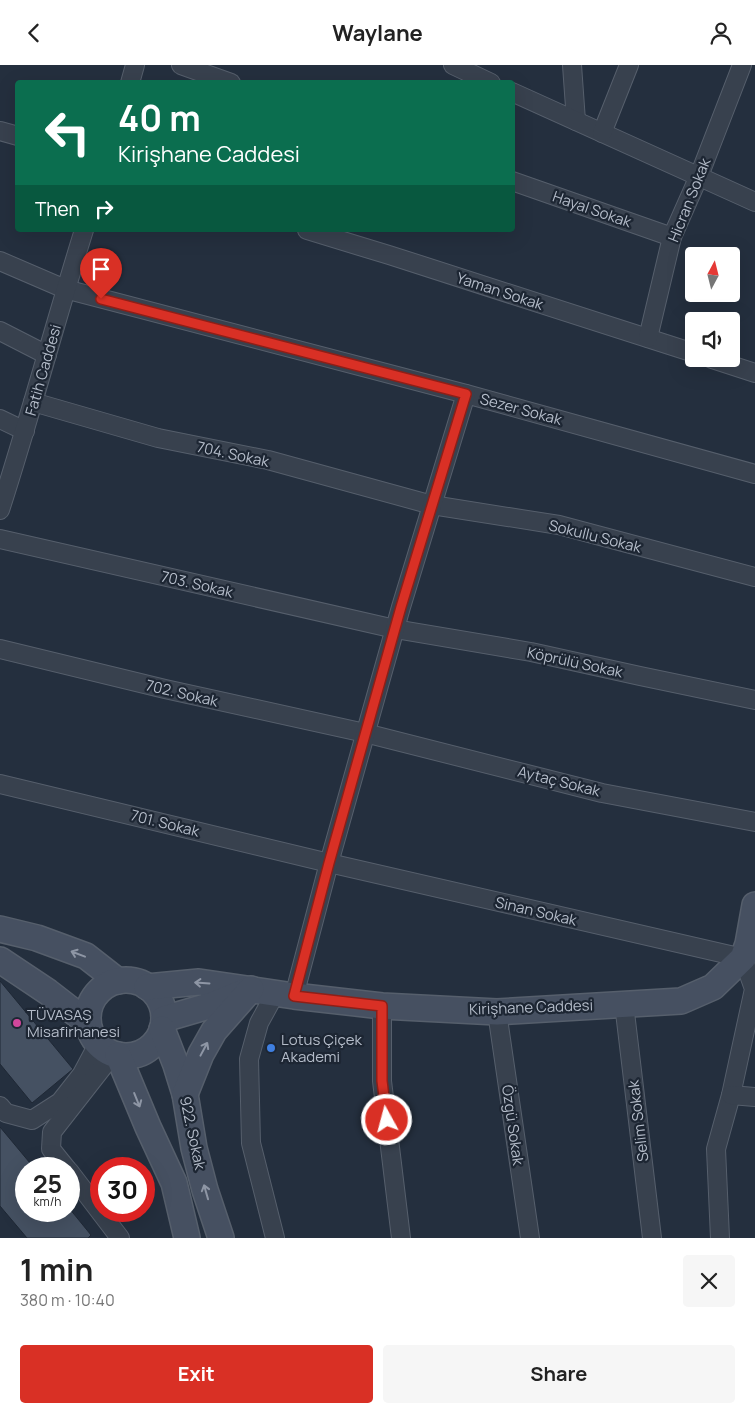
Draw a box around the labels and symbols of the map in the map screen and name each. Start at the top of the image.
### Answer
street label: Hicran Sokak [663,154,716,245]
street label: Hayal Sokak [550,186,635,232]
north arrow [685,247,740,303]
pin [80,248,122,299]
street label: Yaman Sokak [454,267,546,315]
street label: Fatih Caddesi [20,322,66,418]
street label: Sezer Sokak [478,388,565,430]
street label: 704. Sokak [195,436,272,472]
street label: Sokullu Sokak [547,514,644,558]
street label: 703. Sokak [159,566,236,603]
street label: Köprülü Sokak [525,642,625,682]
street label: 702. Sokak [144,675,221,712]
street label: Aytaç Sokak [516,761,603,802]
street label: 701. Sokak [128,804,202,842]
street label: Sinan Sokak [493,891,579,931]
one-way arrow [71,948,86,958]
one-way arrow [195,979,211,988]
street label: Kirişhane Caddesi [469,994,593,1020]
place label: TÜVASAŞ Misafirhanesi [27,1004,120,1042]
marker: TÜVASAŞ Misafirhanesi [11,1017,23,1029]
place label: Lotus Çiçek Akademi [281,1029,362,1067]
one-way arrow [199,1042,209,1057]
marker: Lotus Çiçek Akademi [265,1042,277,1054]
street label: Selim Sokak [623,1078,653,1163]
street label: Özgü Sokak [497,1083,529,1167]
one-way arrow [133,1092,142,1107]
position arrow [360,1093,412,1145]
street label: 922. Sokak [175,1094,211,1172]
speed limit sign: 30 [90,1157,155,1222]
one-way arrow [200,1184,210,1200]

